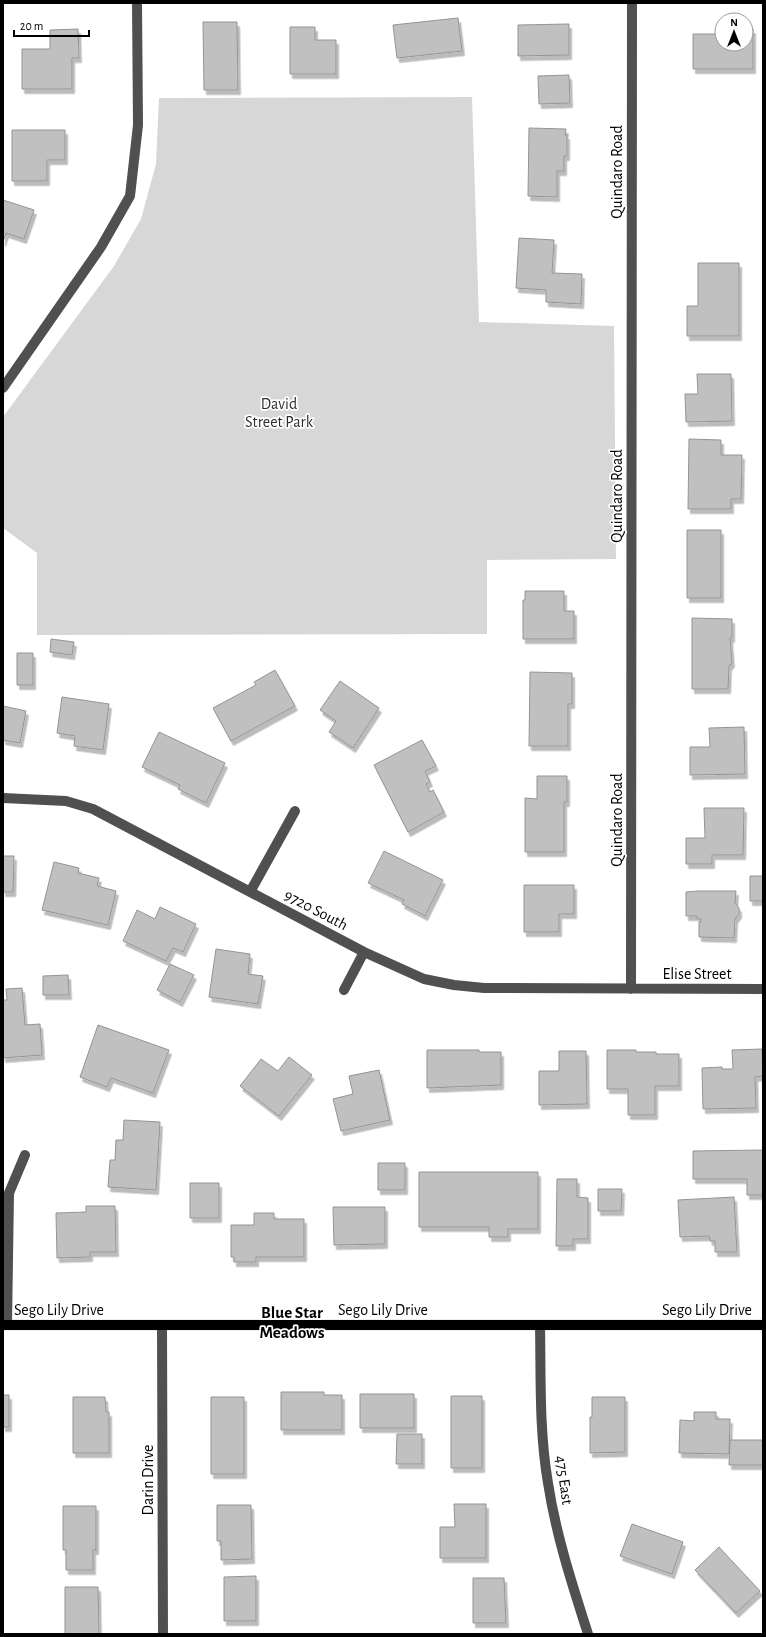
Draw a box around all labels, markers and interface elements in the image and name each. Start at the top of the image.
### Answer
scale bar [14,12,89,38]
north arrow [714,12,754,52]
text: N [730,17,738,28]
text: 20 m [20,20,43,32]
street label: Quindaro Road [609,125,626,219]
park label: David Street Park [245,396,314,430]
street label: Quindaro Road [609,449,626,543]
street label: Quindaro Road [609,773,626,867]
street label: 9720 South [282,887,350,933]
street label: Elise Street [662,966,732,982]
street label: Sego Lily Drive [14,1302,104,1319]
street label: Sego Lily Drive [338,1302,428,1319]
street label: Sego Lily Drive [662,1302,752,1319]
district label: Blue Star Meadows [259,1304,325,1341]
street label: Darin Drive [140,1445,156,1515]
street label: 475 East [553,1454,575,1506]

